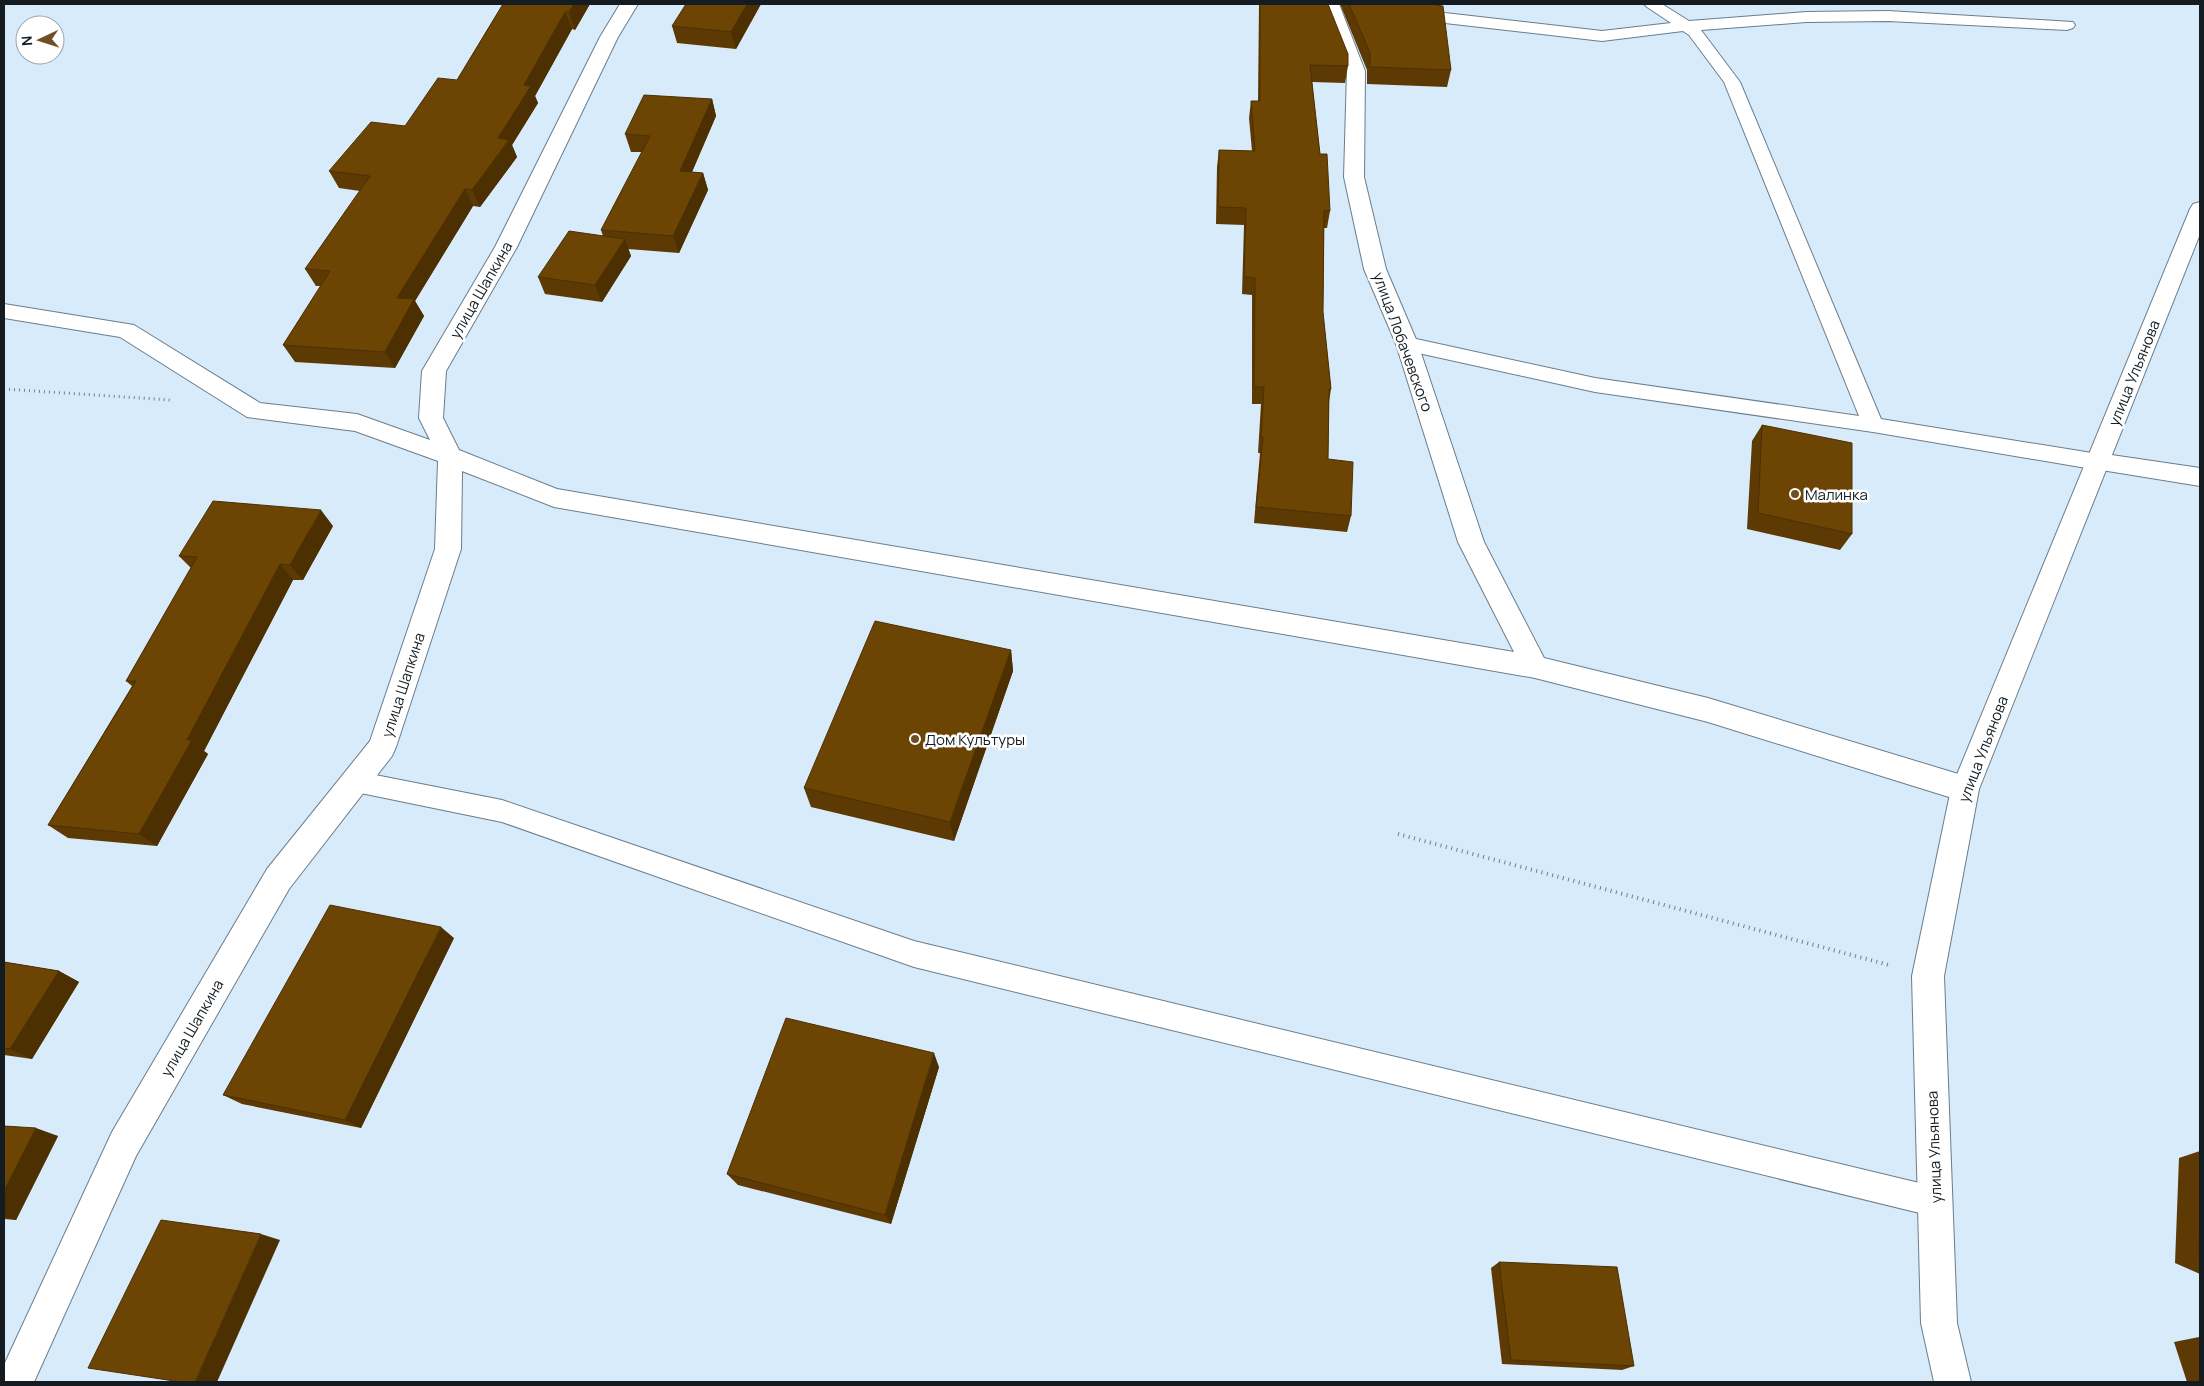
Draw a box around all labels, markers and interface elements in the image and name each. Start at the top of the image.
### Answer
north arrow [15,15,65,65]
text: N [17,35,36,47]
street label: улица Шапкина [445,238,517,342]
street label: улица Лобачевского [1368,269,1438,415]
street label: улица Ульянова [2103,317,2165,429]
place label: Малинка [1805,484,1868,505]
marker: Малинка [1789,488,1801,500]
street label: улица Шапкина [376,630,430,740]
street label: улица Ульянова [1953,693,2013,805]
place label: Дом Культуры [925,729,1025,750]
marker: Дом Культуры [909,733,921,745]
street label: улица Шапкина [156,976,228,1080]
street label: улица Ульянова [1922,1090,1946,1204]

